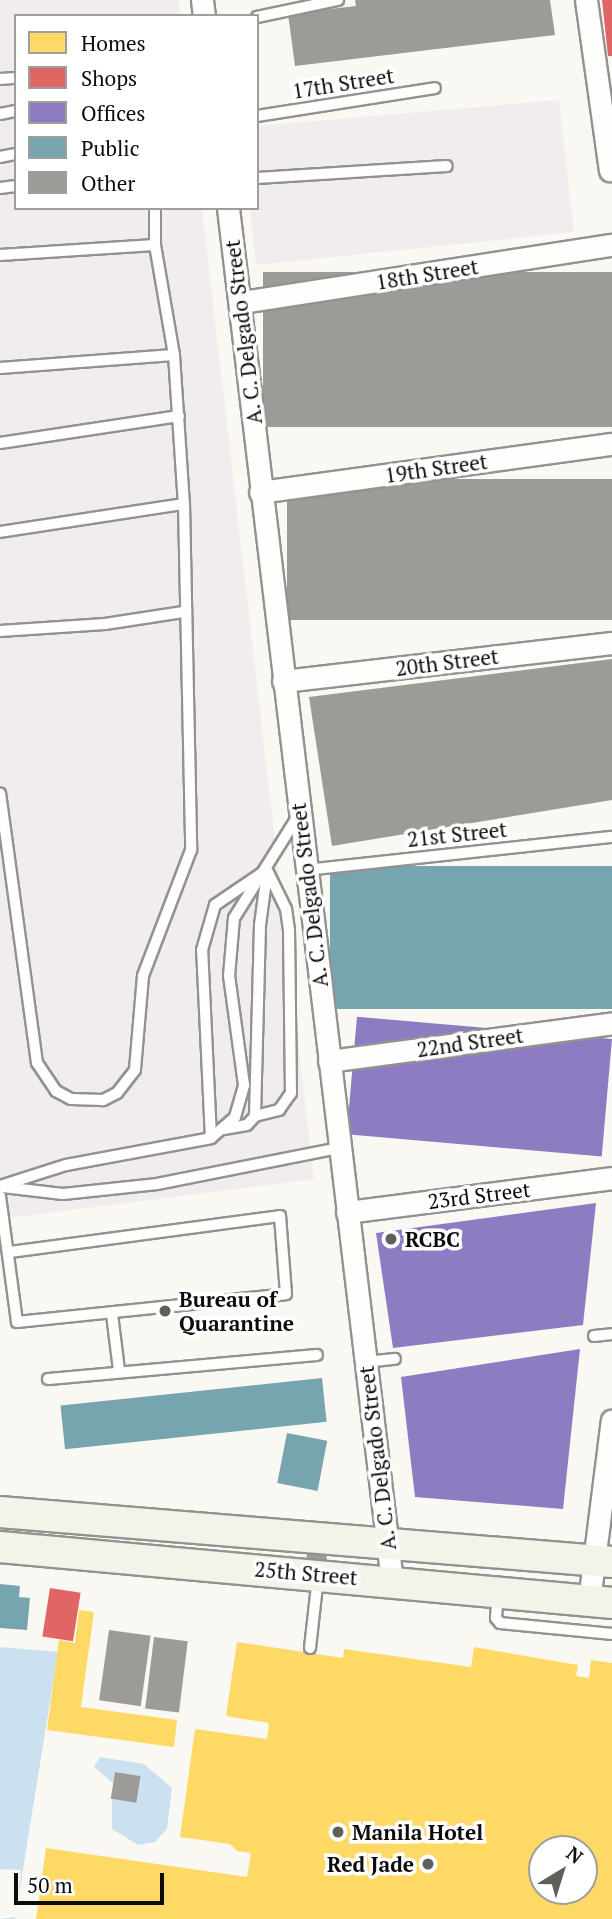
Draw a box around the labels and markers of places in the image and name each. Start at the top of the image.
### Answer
place label: RCBC [405,1226,460,1252]
marker: RCBC [383,1231,399,1247]
place label: Bureau of Quarantine [179,1286,294,1336]
marker: Bureau of Quarantine [157,1303,173,1319]
place label: Manila Hotel [352,1819,483,1845]
marker: Manila Hotel [330,1824,346,1840]
place label: Red Jade [327,1851,414,1877]
marker: Red Jade [420,1856,436,1872]

